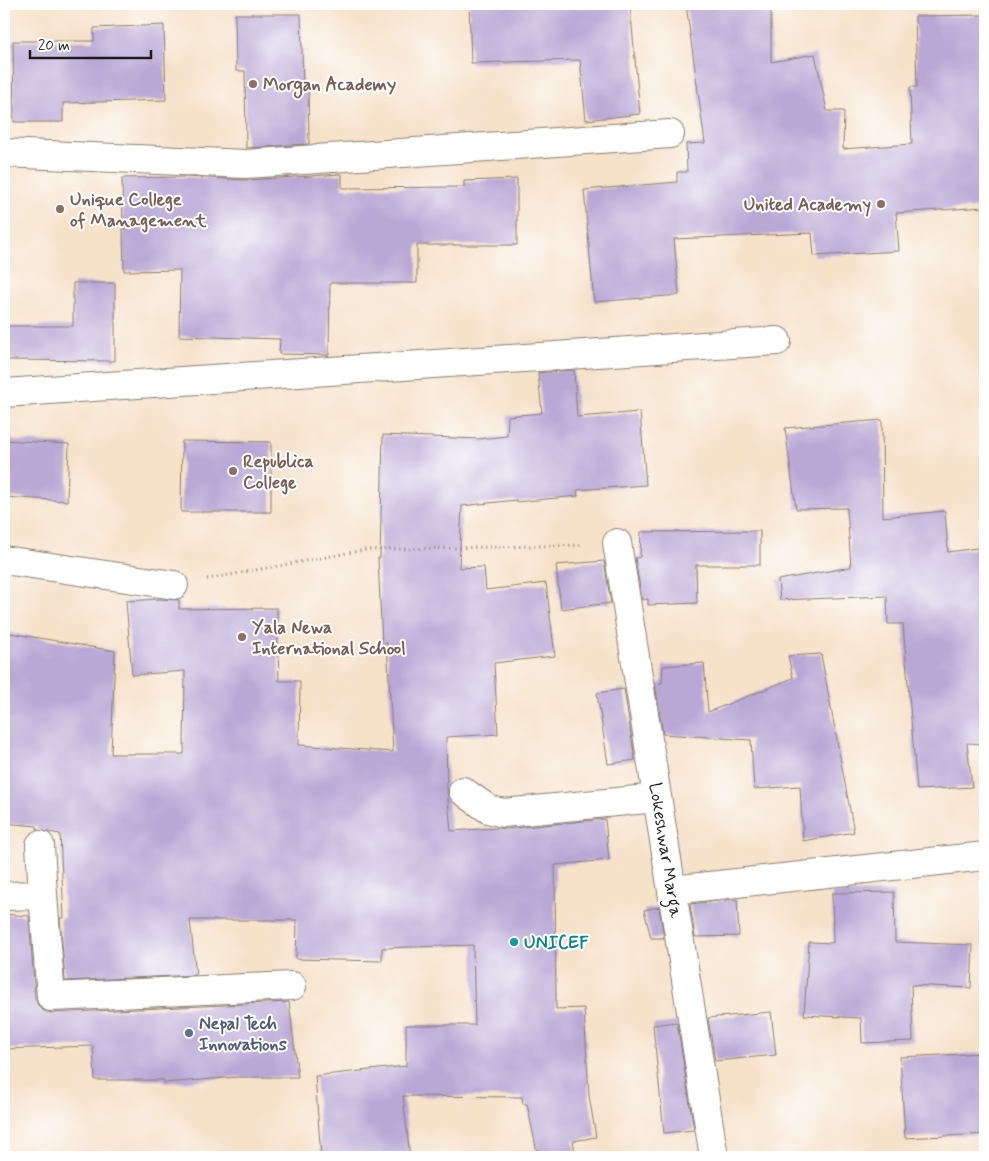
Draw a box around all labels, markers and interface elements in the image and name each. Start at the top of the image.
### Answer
scale bar [30,28,151,60]
text: 20 m [38,36,70,56]
place label: Morgan Academy [263,73,396,99]
marker: Morgan Academy [247,78,259,90]
place label: Unique College of Management [70,188,207,233]
place label: United Academy [744,193,871,217]
marker: United Academy [875,198,887,210]
marker: Unique College of Management [54,203,66,215]
place label: Republica College [243,450,314,495]
marker: Republica College [227,465,239,477]
place label: Yala Newa International School [252,616,406,661]
marker: Yala Newa International School [236,631,248,643]
street label: Lokeshwar Marga [641,781,688,920]
place label: UNICEF [524,931,589,955]
marker: UNICEF [508,936,520,948]
place label: Nepal Tech Innovations [199,1012,287,1057]
marker: Nepal Tech Innovations [183,1027,195,1039]

